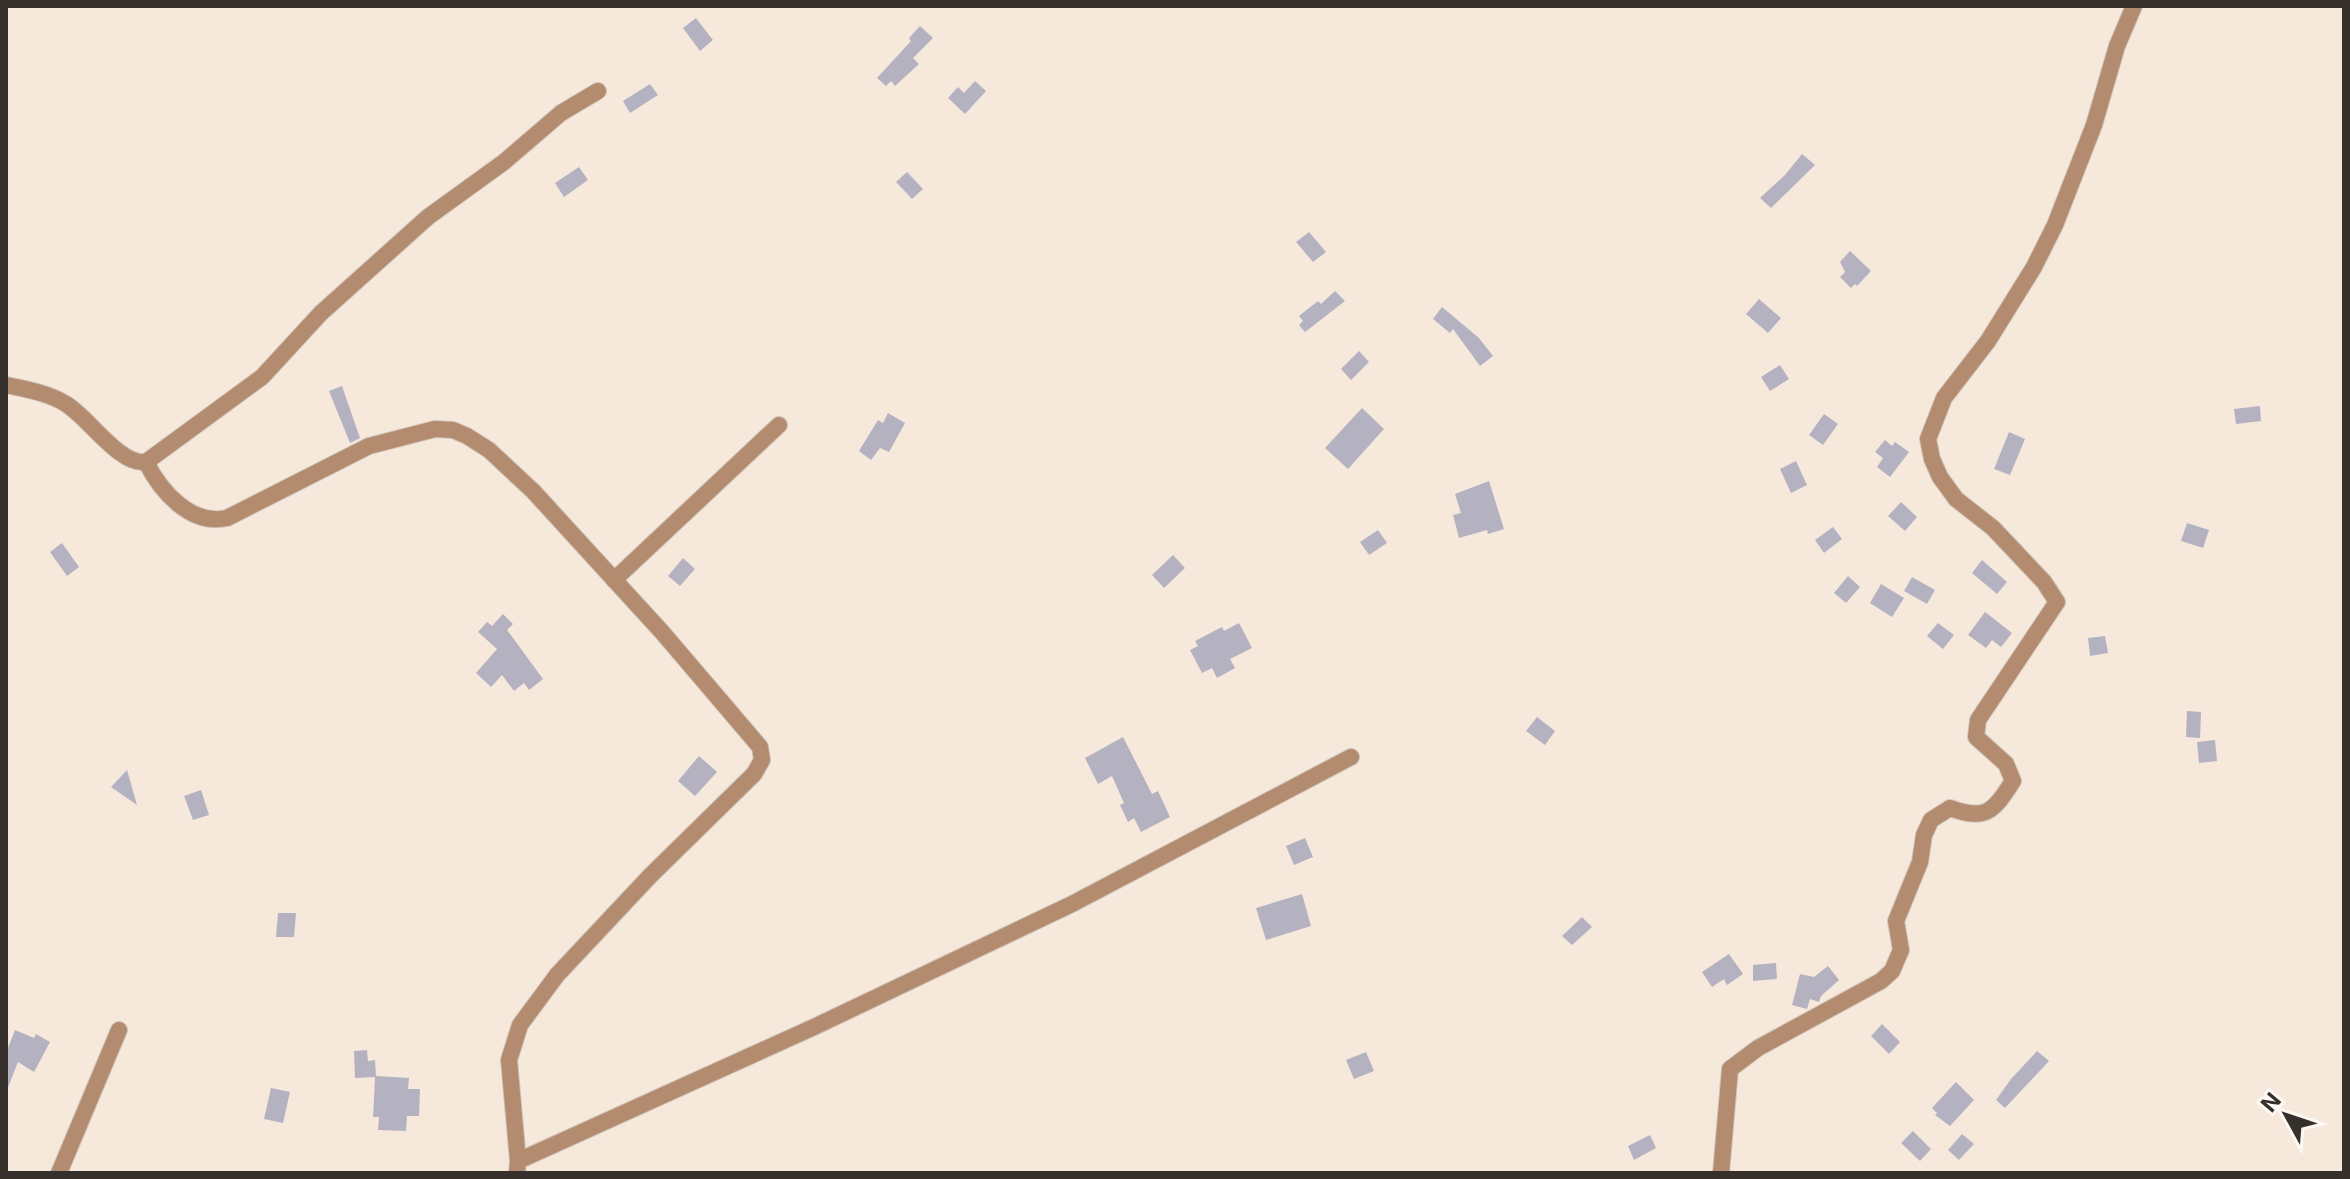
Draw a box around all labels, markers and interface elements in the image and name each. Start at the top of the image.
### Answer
north arrow [2246,1075,2326,1155]
text: N [2255,1087,2286,1117]

